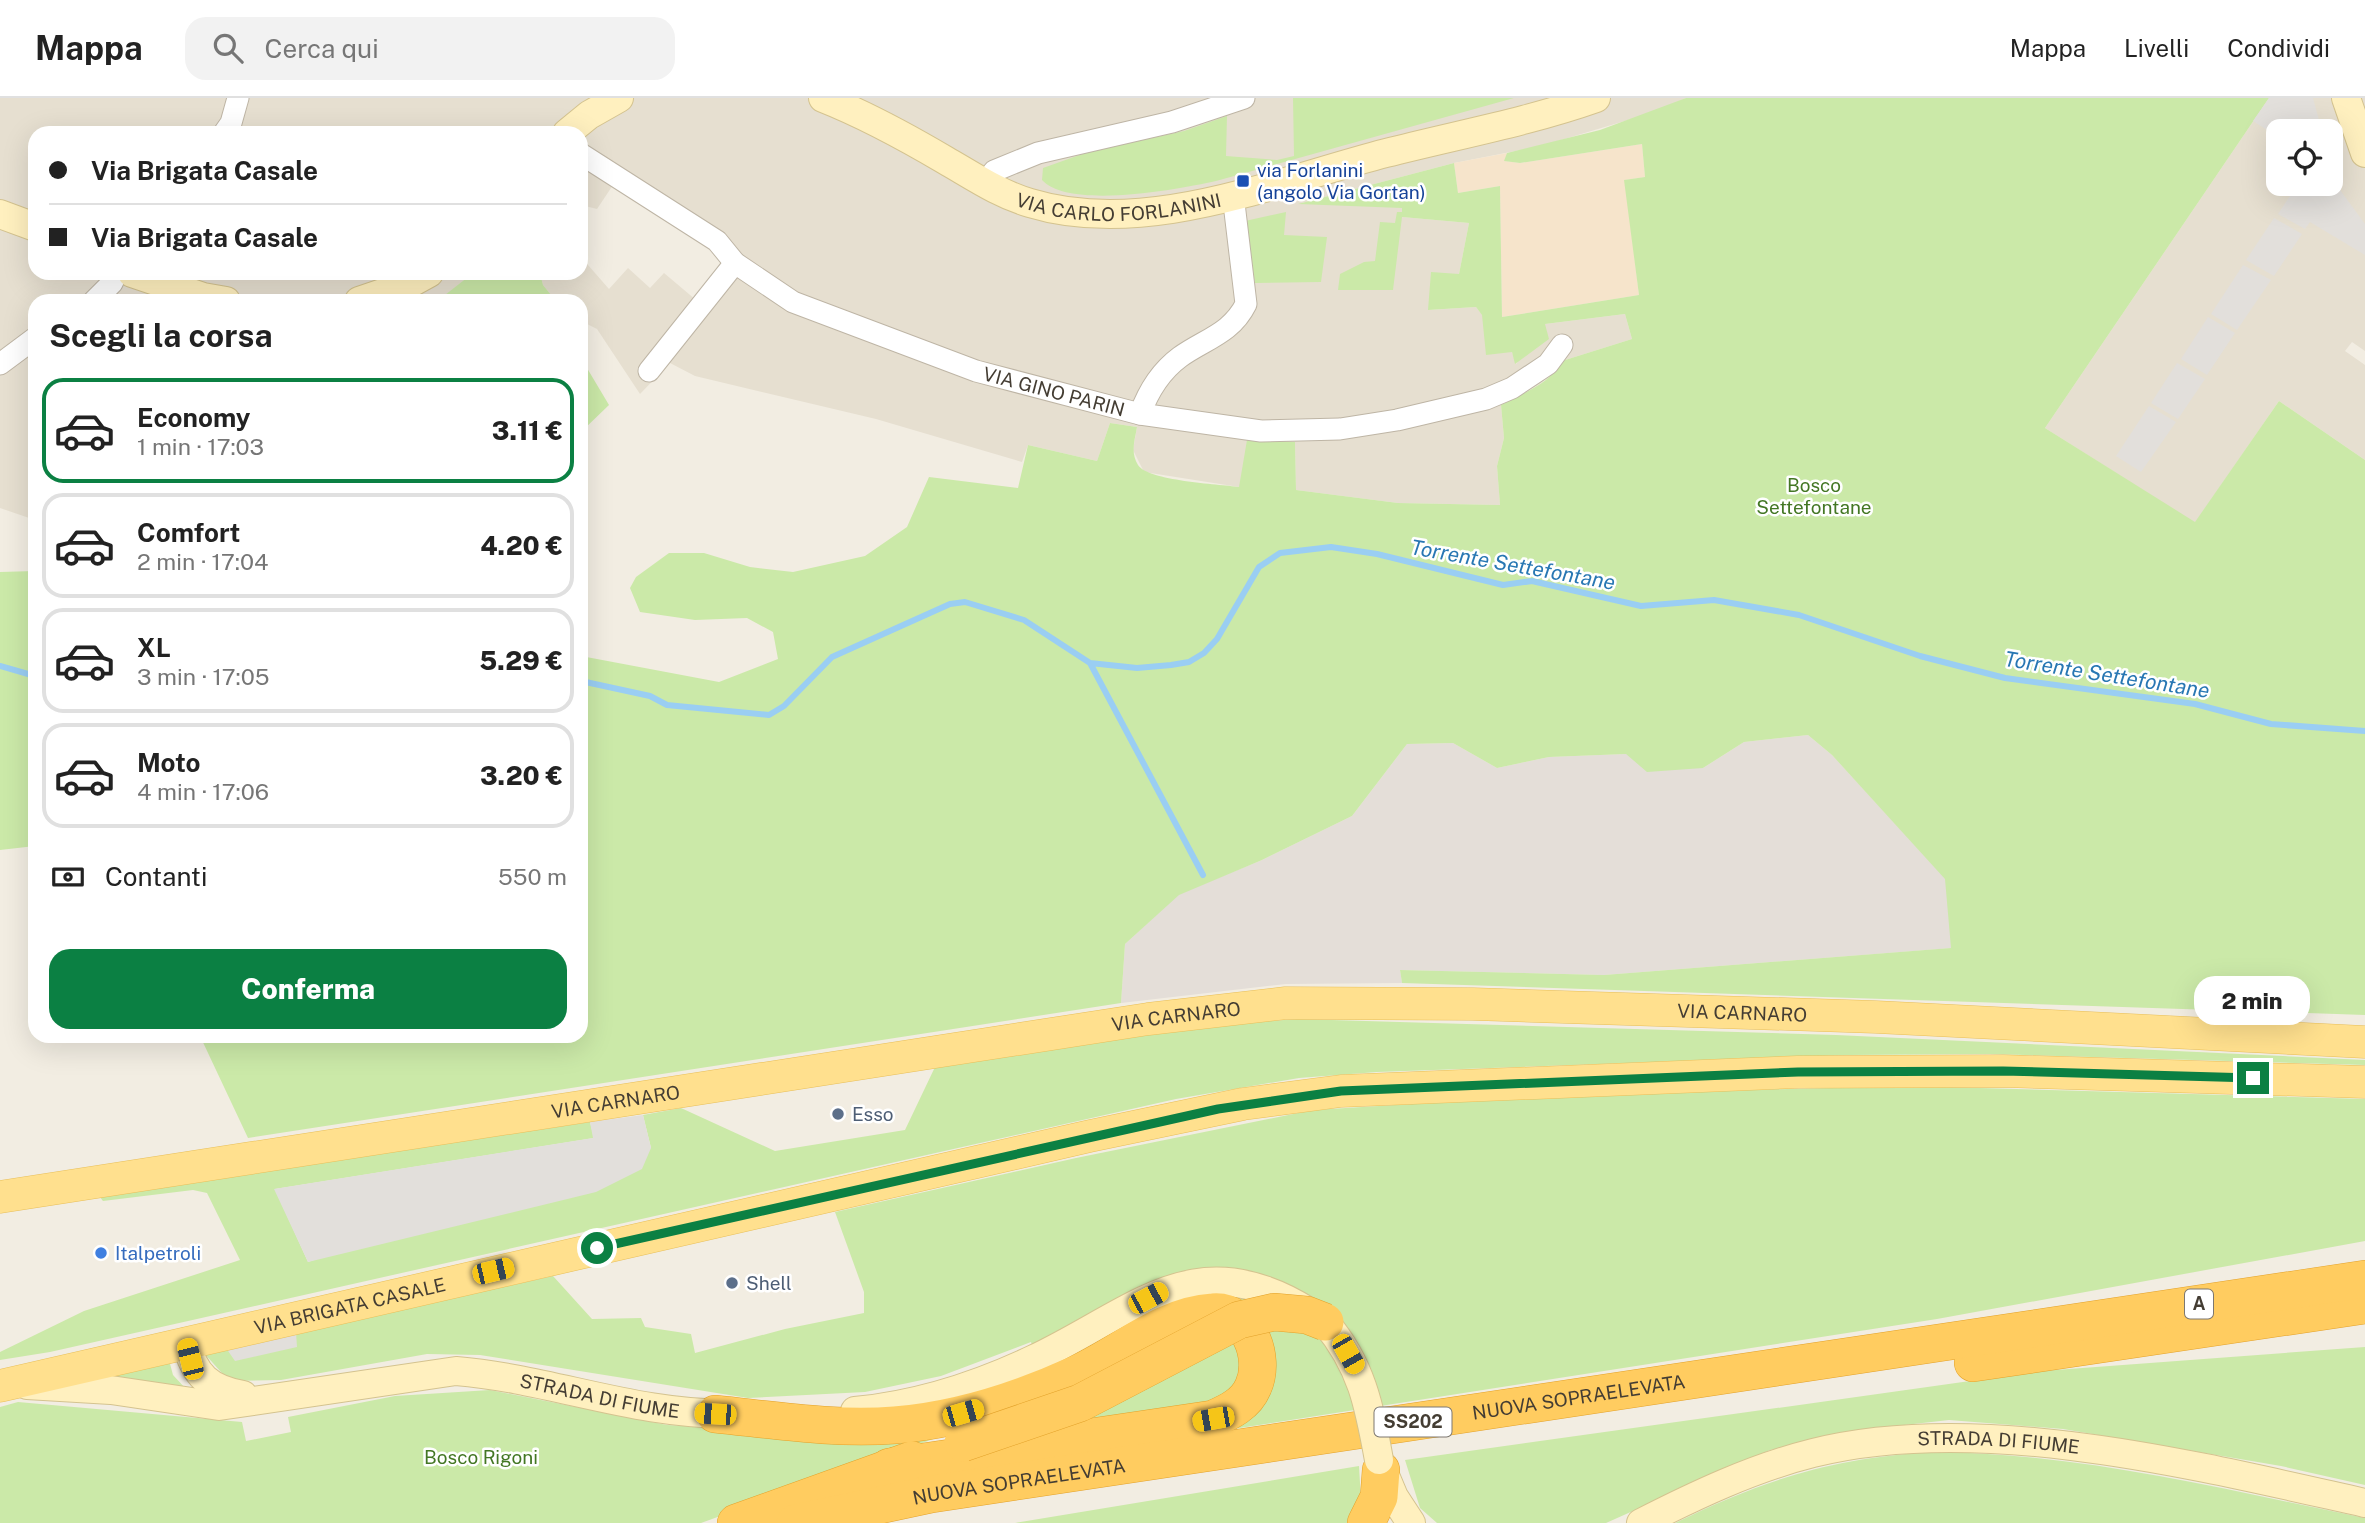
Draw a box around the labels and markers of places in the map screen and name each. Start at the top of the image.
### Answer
place label: via Forlanini (angolo Via Gortan) [1257,159,1426,203]
marker: via Forlanini (angolo Via Gortan) [1235,173,1251,189]
place label: Esso [852,1103,894,1125]
marker: Esso [830,1106,846,1122]
place label: Italpetroli [115,1242,201,1264]
marker: Italpetroli [93,1245,109,1261]
place label: Shell [746,1272,792,1294]
marker: Shell [724,1275,740,1291]

